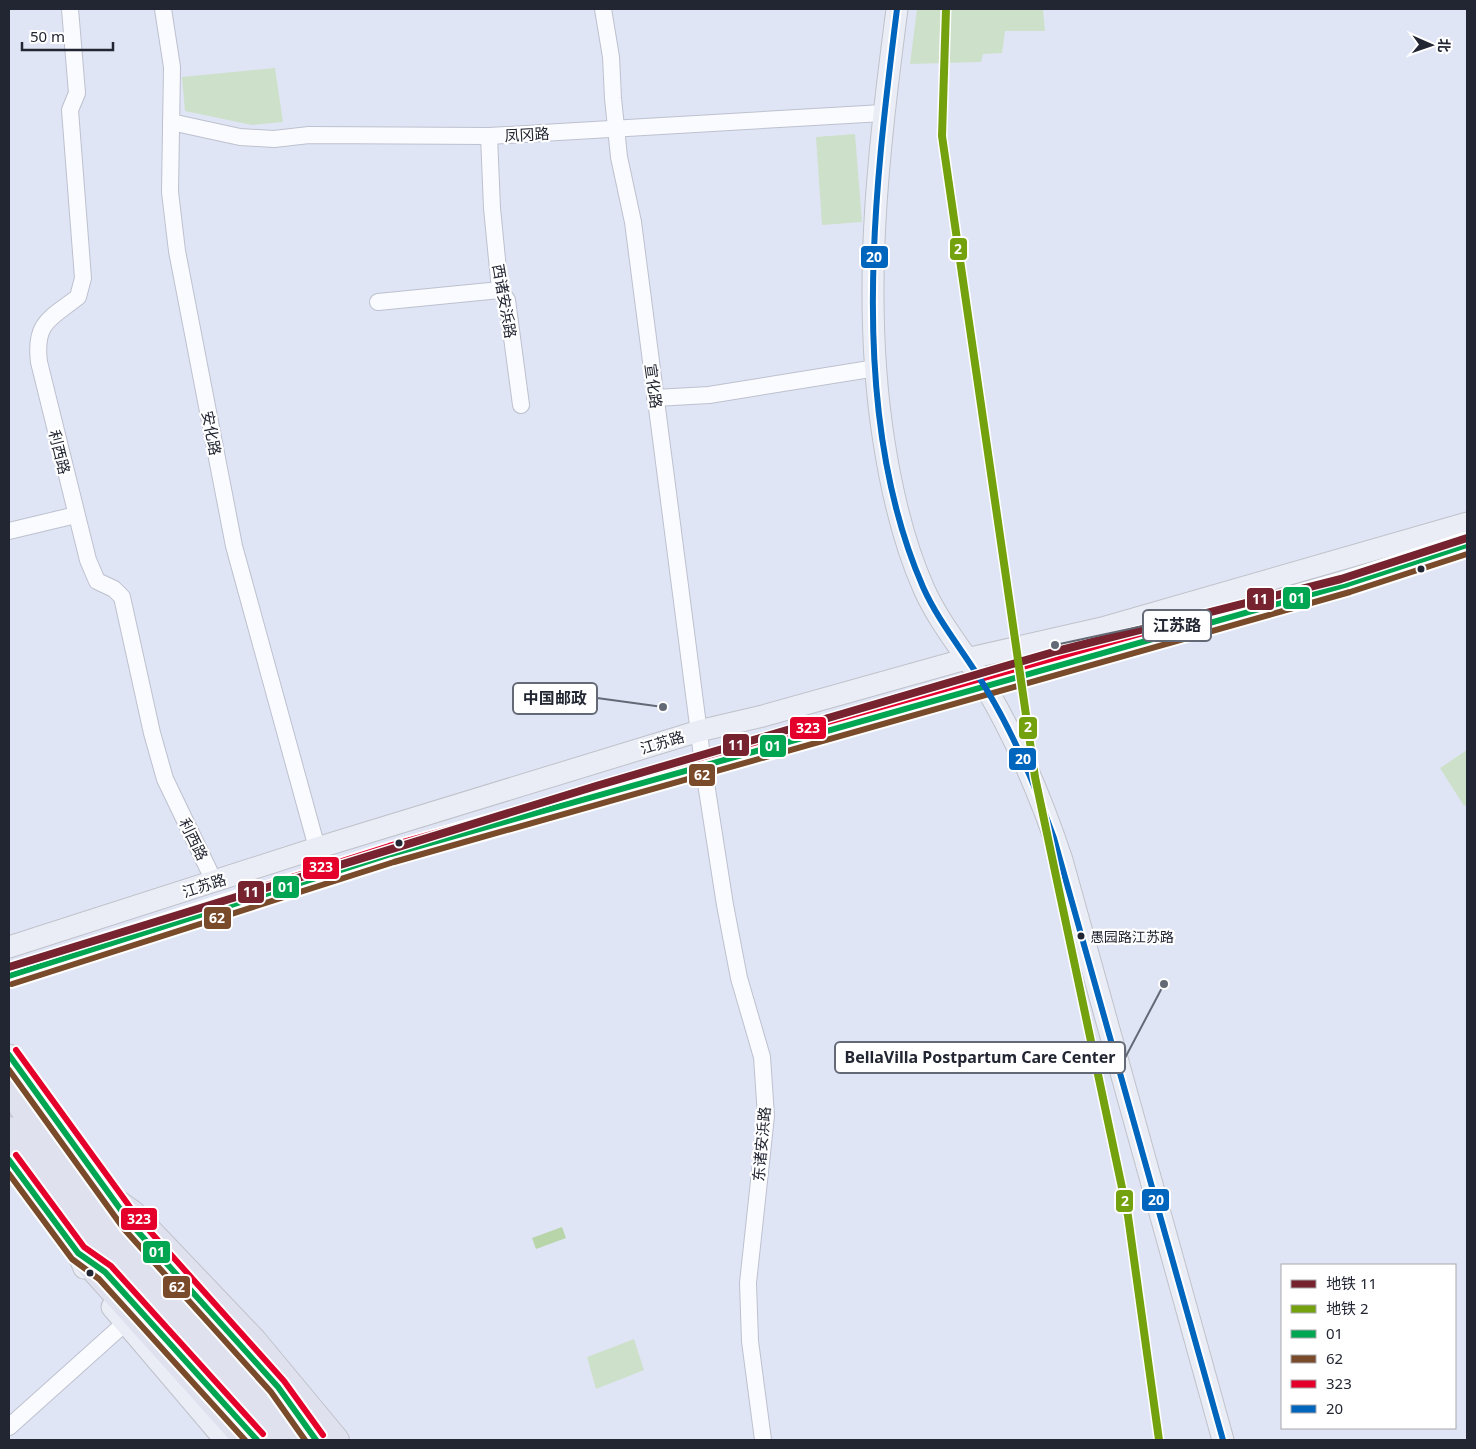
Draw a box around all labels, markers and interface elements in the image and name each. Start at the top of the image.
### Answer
scale bar [22,20,114,52]
north arrow [1406,20,1456,70]
text: 50 m [30,26,65,46]
text: 北 [1435,38,1454,53]
street label: 凤冈路 [504,123,550,145]
line badge: 2 [949,237,968,261]
text: 2 [954,239,962,258]
line badge: 20 [860,245,889,269]
text: 20 [866,247,882,266]
street label: 西诸安浜路 [489,262,521,340]
street label: 宣化路 [641,362,667,410]
street label: 安化路 [198,409,226,457]
street label: 利西路 [45,428,75,476]
unlabelled marker [1416,564,1426,574]
line badge: 01 [1282,586,1311,610]
line badge: 11 [1246,587,1275,611]
text: 01 [1289,588,1305,607]
text: 11 [1252,589,1268,608]
callout: 江苏路 [1143,610,1211,641]
text: 江苏路 [1153,614,1201,636]
callout: 中国邮政 [513,683,597,714]
text: 中国邮政 [523,687,587,709]
line badge: 323 [789,716,827,740]
line badge: 2 [1018,716,1038,740]
text: 2 [1024,717,1032,736]
text: 323 [796,718,820,737]
street label: 江苏路 [638,726,686,758]
line badge: 11 [722,733,750,757]
line badge: 01 [759,734,787,758]
text: 11 [728,735,744,754]
text: 01 [765,736,781,755]
line badge: 20 [1008,747,1037,771]
text: 20 [1015,749,1031,768]
line badge: 62 [688,763,716,787]
text: 62 [694,765,710,784]
street label: 利西路 [175,814,213,864]
unlabelled marker [394,838,404,848]
line badge: 323 [302,856,340,880]
text: 323 [309,857,333,876]
street label: 江苏路 [180,869,228,901]
line badge: 01 [272,875,300,899]
text: 01 [278,877,294,896]
line badge: 11 [237,880,265,904]
text: 11 [243,882,259,901]
line badge: 62 [203,906,232,930]
text: 62 [209,908,225,927]
place label: 愚园路江苏路 [1090,927,1174,946]
marker: 愚园路江苏路 [1076,931,1086,941]
callout: BellaVilla Postpartum Care Center [835,1042,1125,1073]
text: BellaVilla Postpartum Care Center [845,1046,1115,1068]
street label: 东诸安浜路 [748,1106,774,1182]
line badge: 20 [1141,1188,1170,1212]
line badge: 2 [1115,1189,1134,1213]
text: 20 [1148,1190,1164,1209]
text: 2 [1121,1191,1129,1210]
line badge: 323 [120,1207,158,1231]
text: 323 [127,1209,151,1228]
line badge: 01 [142,1240,171,1264]
text: 01 [149,1242,165,1261]
legend [1281,1264,1456,1429]
unlabelled marker [85,1268,95,1278]
text: 地铁 11 [1326,1273,1377,1293]
line badge: 62 [162,1275,191,1299]
text: 62 [169,1277,185,1296]
text: 地铁 2 [1326,1298,1368,1318]
text: 01 [1326,1323,1343,1343]
text: 62 [1326,1348,1343,1368]
text: 323 [1326,1373,1352,1393]
text: 20 [1326,1398,1343,1418]

